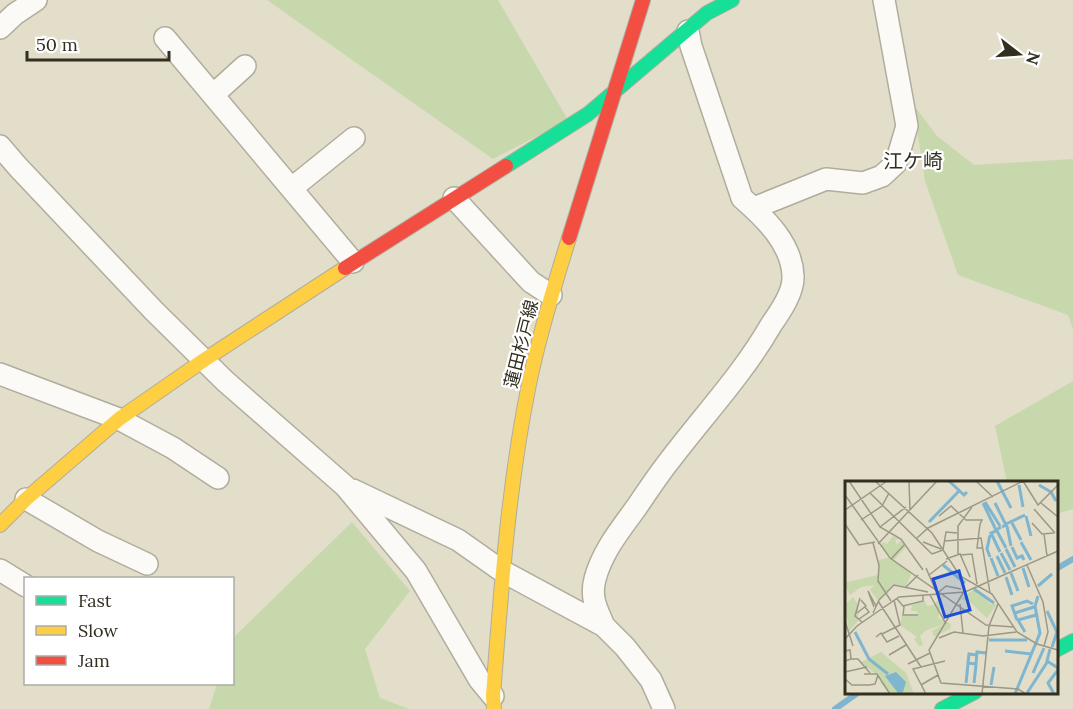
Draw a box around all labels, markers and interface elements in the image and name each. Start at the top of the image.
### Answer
scale bar [27,24,170,62]
north arrow [989,24,1049,84]
text: 50 m [36,33,78,56]
text: N [1022,50,1045,67]
district label: 江ケ崎 [883,148,943,173]
street label: 蓮田杉戸線 [499,298,543,390]
inset map [845,481,1058,694]
legend [24,577,234,685]
text: Fast [78,589,112,612]
text: Slow [78,619,118,642]
text: Jam [77,649,110,672]

